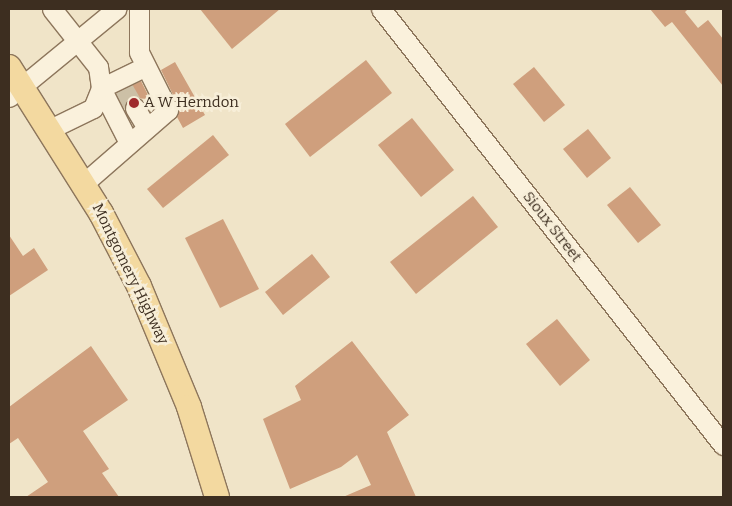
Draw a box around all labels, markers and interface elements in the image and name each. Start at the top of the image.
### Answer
place label: A W Herndon [144,94,239,112]
marker: A W Herndon [128,97,140,109]
street label: Sioux Street [519,188,585,266]
street label: Montgomery Highway [88,201,172,347]

